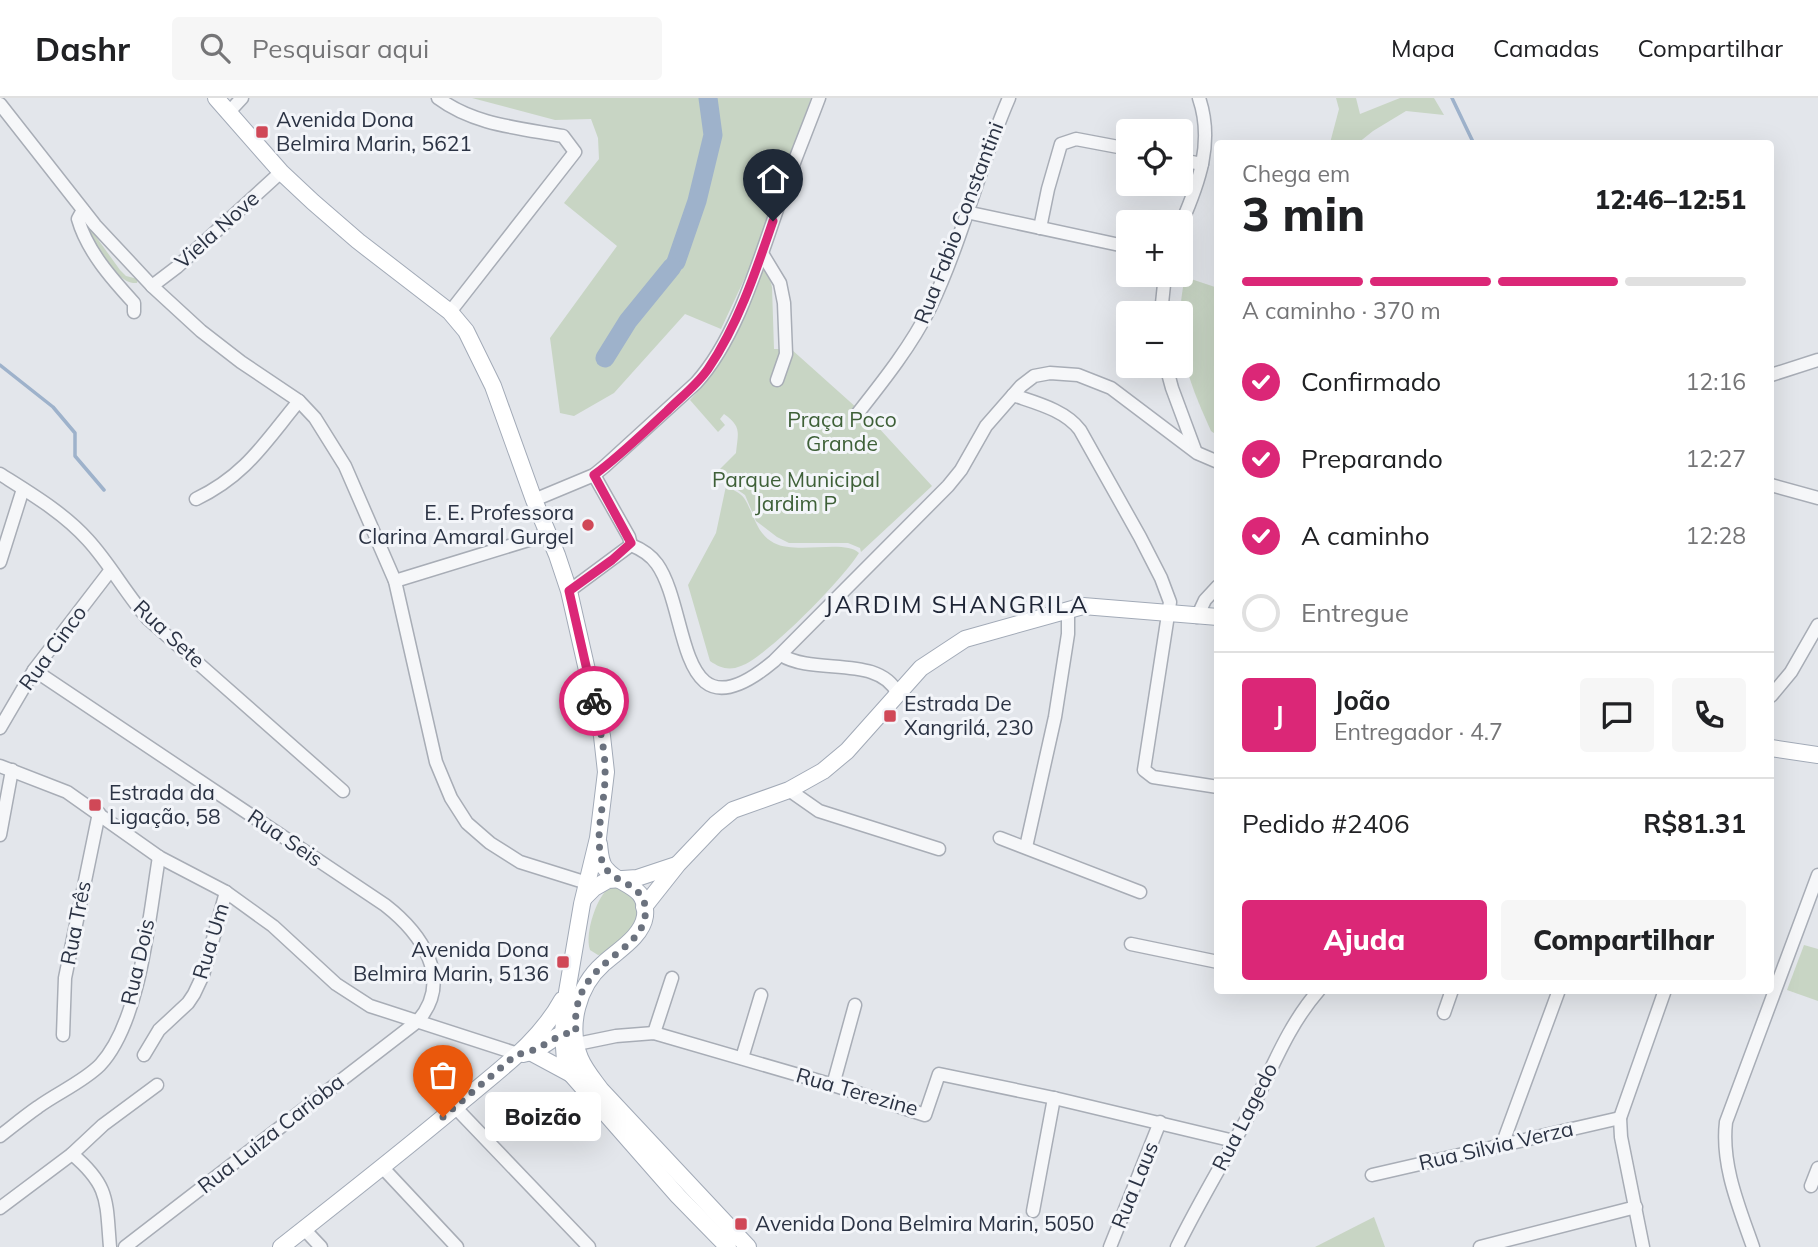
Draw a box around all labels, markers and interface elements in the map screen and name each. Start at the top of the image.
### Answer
search box [172,17,662,80]
text: Dashr [35,28,130,69]
icon: search [196,29,234,67]
text: Pesquisar aqui [252,32,429,65]
text: Mapa [1391,33,1455,63]
text: Camadas [1493,33,1600,63]
text: Compartilhar [1638,33,1783,63]
place label: Avenida Dona Belmira Marin, 5621 [276,106,472,156]
street label: Rua Fabio Constantini [908,118,1009,327]
map controls [1116,119,1193,378]
button: locate [1116,119,1193,196]
marker: Avenida Dona Belmira Marin, 5621 [254,124,270,140]
pin [743,149,803,221]
text: Chega em [1242,159,1350,188]
icon: home [754,160,792,198]
text: 12:46–12:51 [1595,183,1746,216]
street label: Viela Nove [169,185,264,274]
text: 3 min [1242,185,1365,243]
button: + [1116,210,1193,287]
text: A caminho · 370 m [1242,296,1441,325]
button: − [1116,301,1193,378]
icon: check [1242,363,1280,401]
text: Confirmado [1301,365,1441,398]
text: 12:16 [1686,367,1746,396]
park label: Praça Poco Grande [787,406,897,456]
icon: check [1242,440,1280,478]
text: Preparando [1301,442,1443,475]
text: 12:27 [1686,444,1746,473]
park label: Parque Municipal Jardim P [712,466,880,516]
place label: E. E. Professora Clarina Amaral Gurgel [358,499,574,549]
marker: E. E. Professora Clarina Amaral Gurgel [580,517,596,533]
icon: check [1242,517,1280,555]
text: A caminho [1301,519,1430,552]
text: 12:28 [1686,521,1746,550]
district label: JARDIM SHANGRILA [825,589,1089,619]
street label: Rua Sete [129,594,211,673]
text: Entregue [1301,596,1409,629]
street label: Rua Cinco [13,600,92,695]
courier [559,666,629,736]
button: chat [1580,678,1654,752]
button: phone [1672,678,1746,752]
icon: bike [575,682,613,720]
text: João [1334,684,1390,717]
place label: Estrada De Xangrilá, 230 [904,690,1034,740]
text: J [1274,699,1284,732]
marker: Estrada De Xangrilá, 230 [882,708,898,724]
text: Entregador · 4.7 [1334,717,1503,746]
place label: Estrada da Ligação, 58 [109,779,221,829]
marker: Estrada da Ligação, 58 [87,797,103,813]
street label: Rua Seis [243,803,328,872]
text: Pedido #2406 [1242,807,1410,840]
text: R$81.31 [1643,807,1746,840]
street label: Rua Três [54,879,96,967]
street label: Rua Um [186,899,234,982]
button: Ajuda [1242,900,1487,980]
button: Compartilhar [1501,900,1746,980]
street label: Rua Dois [114,916,160,1007]
place label: Avenida Dona Belmira Marin, 5136 [353,936,549,986]
marker: Avenida Dona Belmira Marin, 5136 [555,954,571,970]
pin [413,1045,473,1117]
icon: bag [424,1056,462,1094]
street label: Rua Lagedo [1206,1058,1282,1175]
street label: Rua Terezine [793,1061,921,1121]
street label: Rua Luiza Carioba [192,1068,349,1198]
callout: Boizão [485,1093,600,1142]
text: Boizão [505,1102,581,1131]
street label: Rua Silvia Verza [1416,1115,1576,1175]
street label: Rua Laus [1105,1137,1163,1232]
place label: Avenida Dona Belmira Marin, 5050 [755,1210,1094,1236]
marker: Avenida Dona Belmira Marin, 5050 [733,1216,749,1232]

